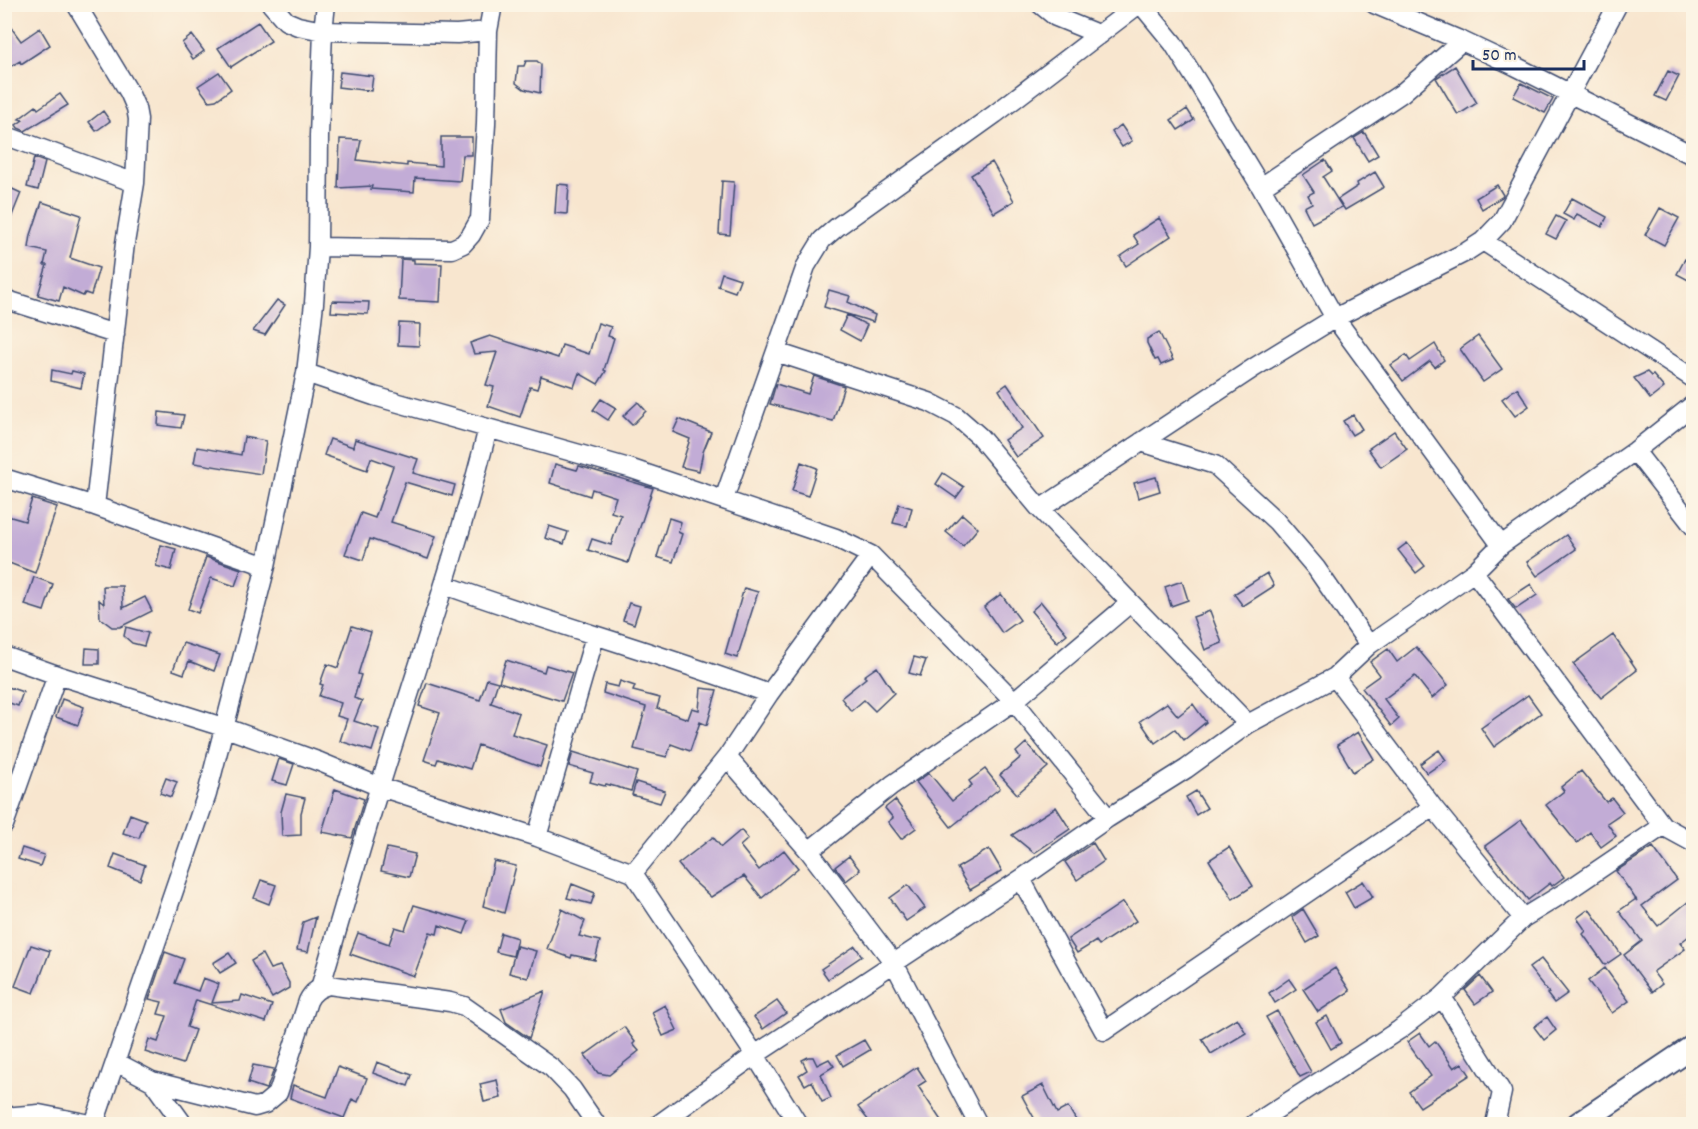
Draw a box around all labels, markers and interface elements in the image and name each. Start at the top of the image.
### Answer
scale bar [1473,33,1584,71]
text: 50 m [1482,44,1517,69]

